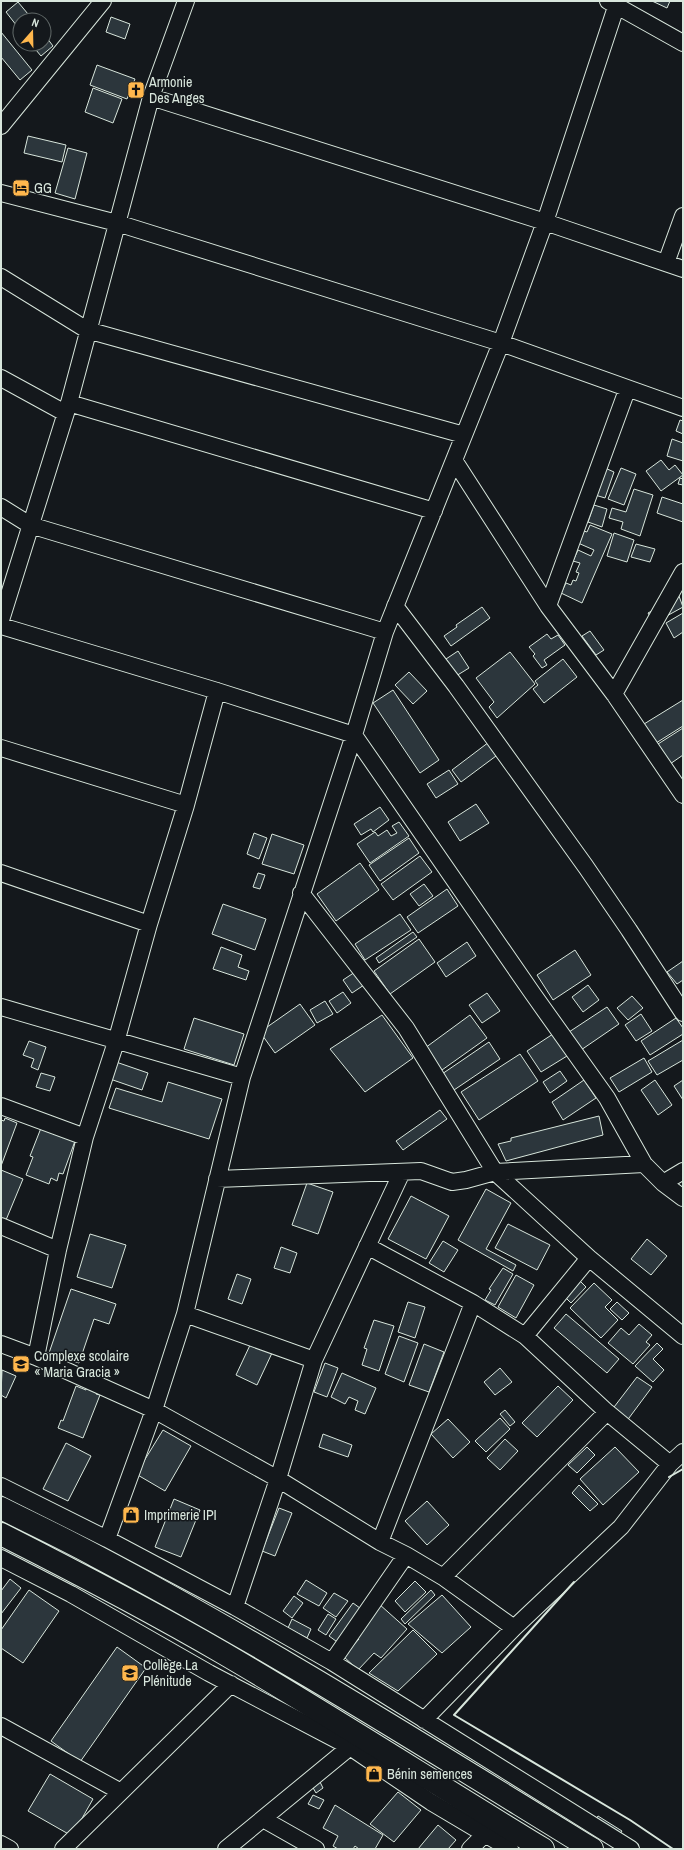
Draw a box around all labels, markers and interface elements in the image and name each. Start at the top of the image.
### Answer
north arrow [12,12,52,52]
text: N [30,15,41,30]
place label: Armonie Des Anges [148,73,205,107]
church icon: Armonie Des Anges [126,80,146,100]
hotel icon: GG [11,178,31,198]
place label: GG [34,179,52,197]
place label: Complexe scolaire « Maria Gracia » [34,1347,129,1381]
school or university icon: Complexe scolaire « Maria Gracia » [11,1354,31,1374]
shop icon: Imprimerie IPI [121,1505,141,1525]
place label: Imprimerie IPI [144,1506,217,1524]
place label: Collège La Plénitude [143,1656,198,1690]
school or university icon: Collège La Plénitude [120,1663,140,1683]
shop icon: Bénin semences [364,1764,384,1784]
place label: Bénin semences [387,1765,473,1783]

